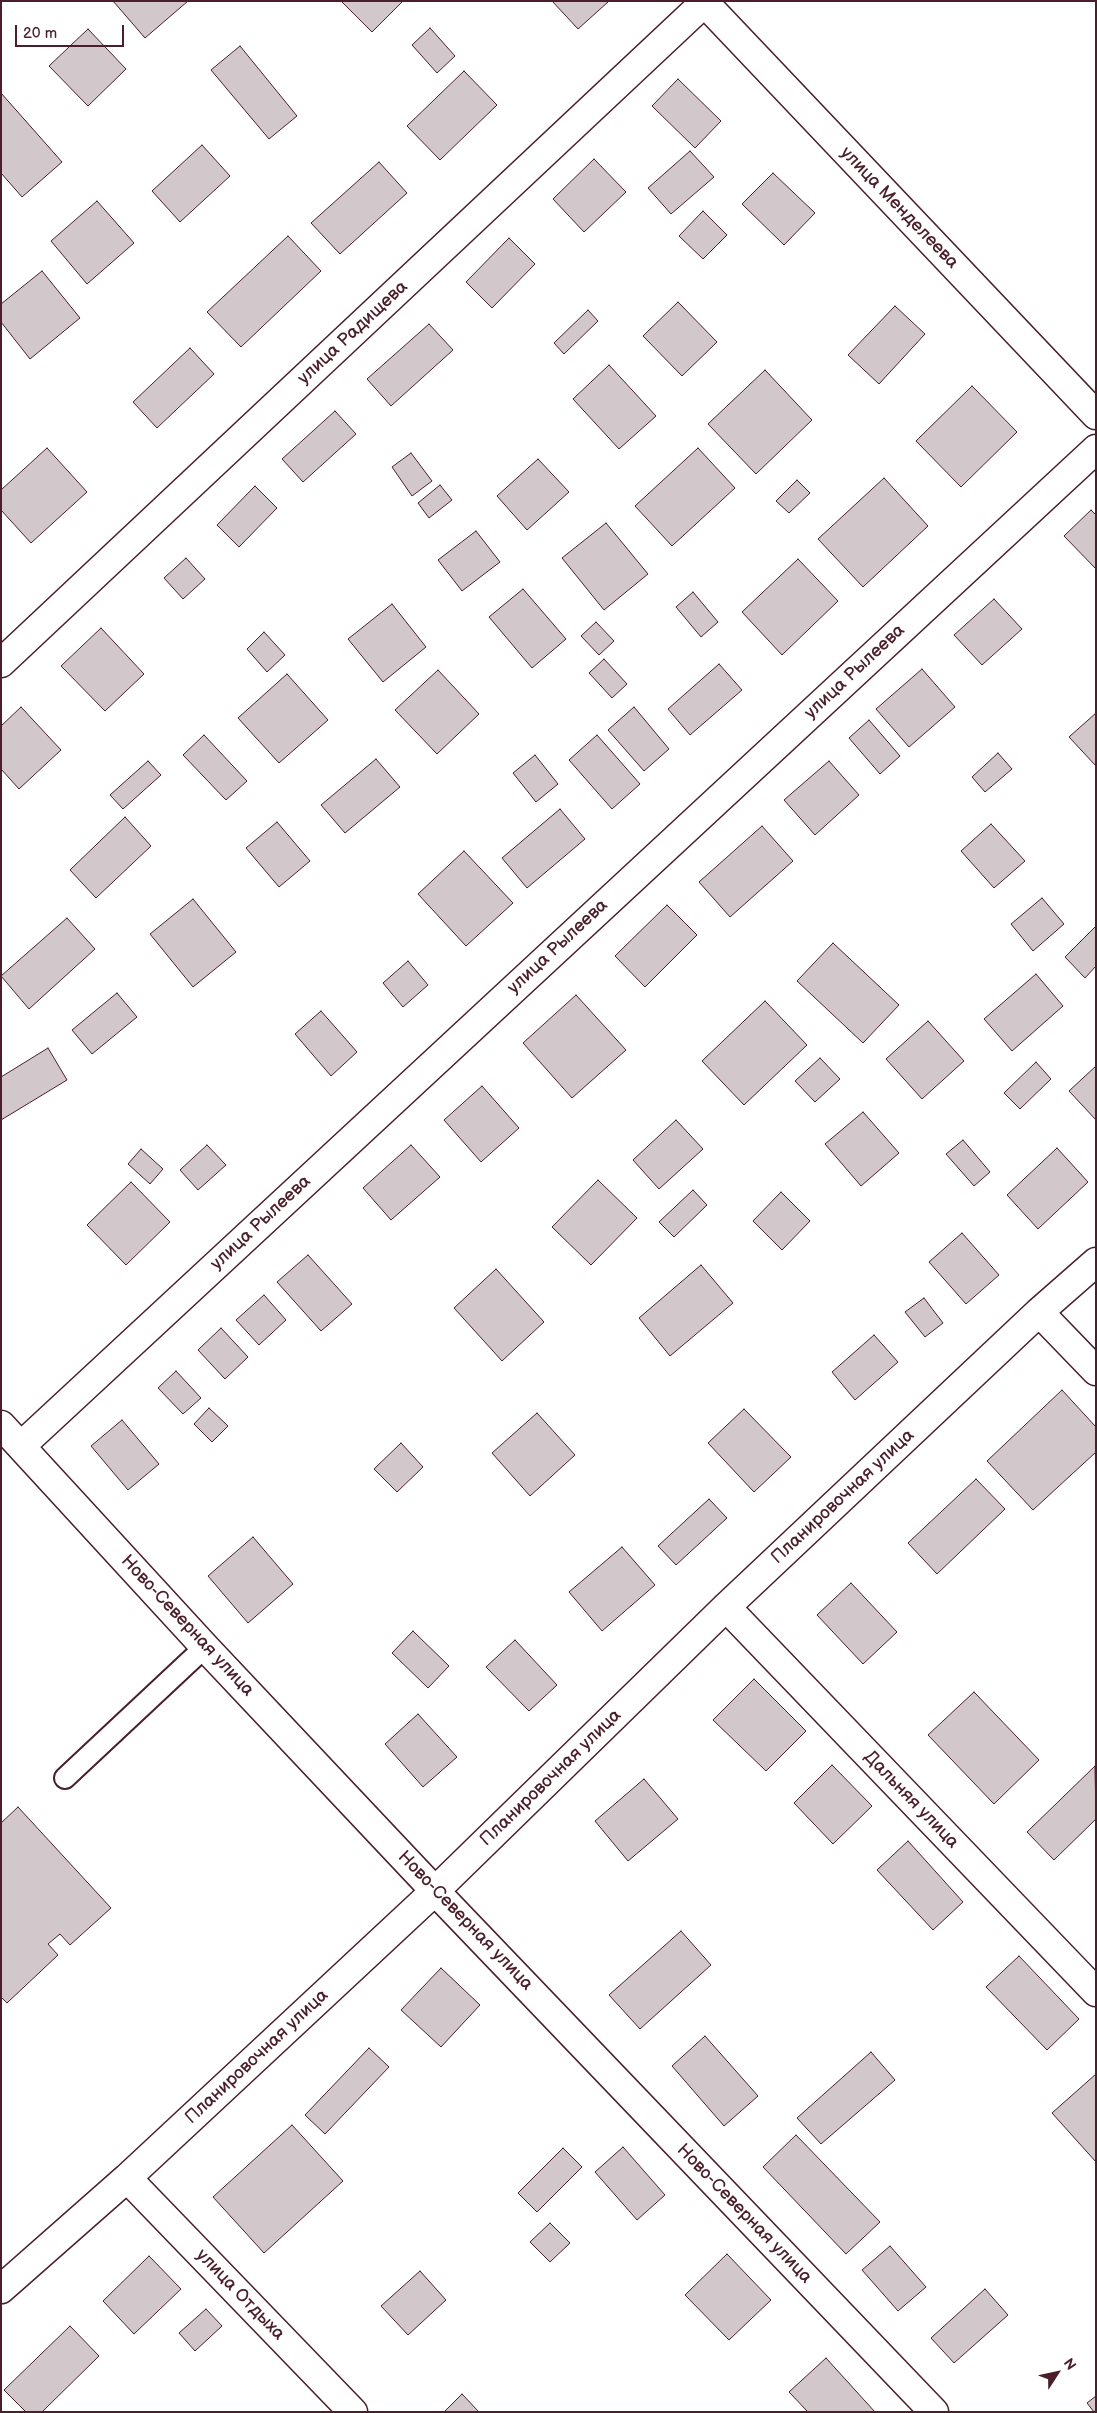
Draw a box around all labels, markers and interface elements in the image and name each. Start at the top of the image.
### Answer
scale bar [18,15,126,47]
text: 20 m [23,24,57,43]
street label: улица Менделеева [835,143,963,273]
street label: улица Радищева [294,277,412,389]
street label: улица Рылеева [800,620,910,724]
street label: улица Рылеева [503,895,613,999]
street label: улица Рылеева [206,1171,316,1275]
street label: Планировочная улица [767,1425,919,1569]
street label: Ново-Северная улица [116,1551,258,1701]
street label: Планировочная улица [476,1705,626,1851]
street label: Дальняя улица [859,1747,963,1853]
street label: Ново-Северная улица [393,1847,537,1995]
street label: Планировочная улица [181,1985,333,2129]
street label: Ново-Северная улица [672,2140,816,2288]
street label: улица Отдыха [191,2245,289,2345]
north arrow [1032,2348,1082,2398]
text: N [1060,2355,1080,2373]

